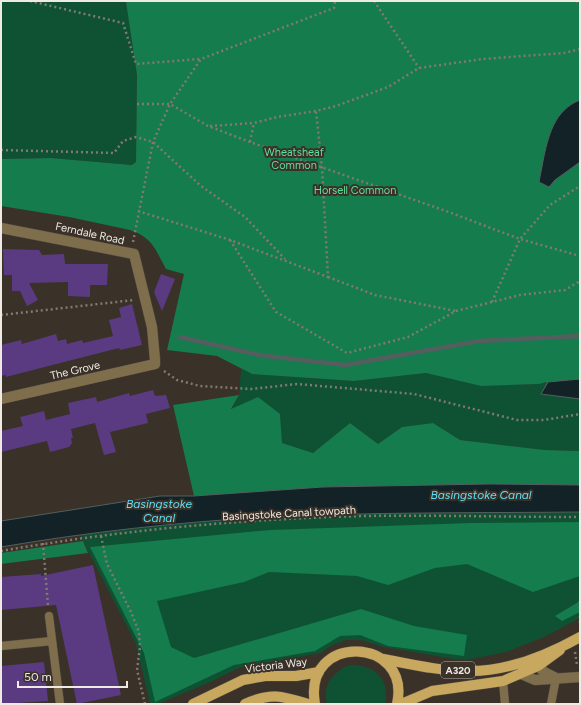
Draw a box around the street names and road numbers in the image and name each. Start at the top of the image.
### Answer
street label: Ferndale Road [54,220,126,247]
street label: The Grove [49,358,101,383]
street label: Basingstoke Canal towpath [222,504,356,523]
street label: Victoria Way [244,655,308,676]
road number: A320 [441,662,475,678]

